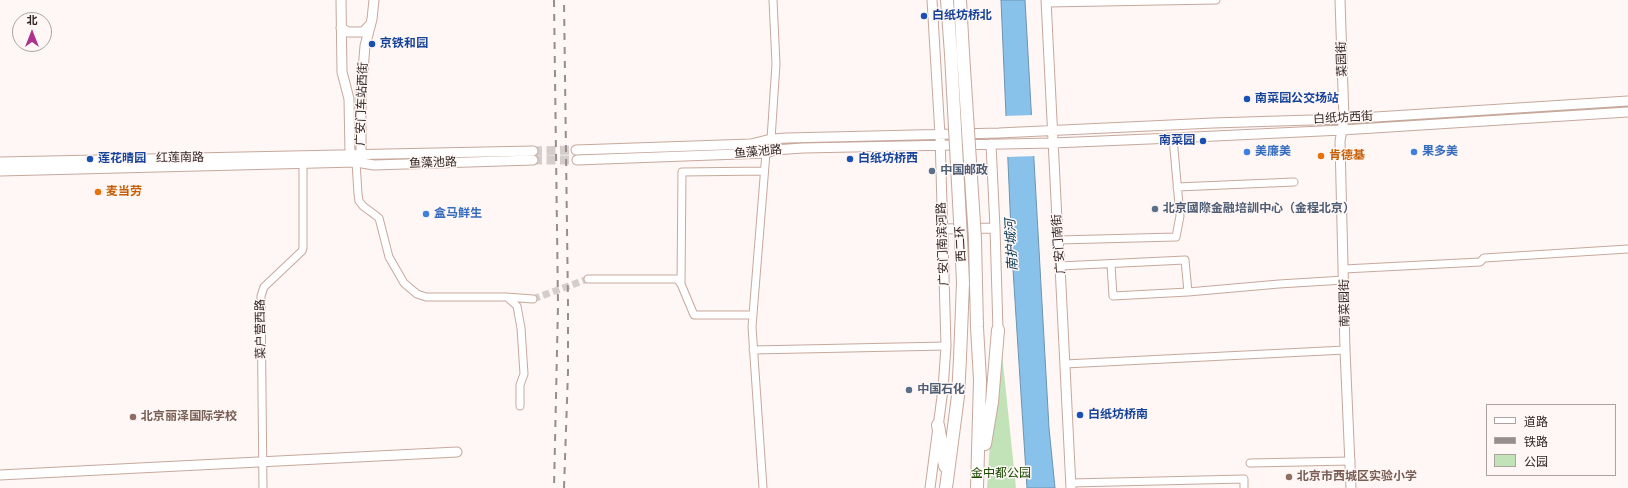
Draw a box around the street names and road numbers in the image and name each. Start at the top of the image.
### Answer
street label: 菜园街 [1334,41,1350,77]
street label: 广安门车站西街 [353,62,371,146]
street label: 白纸坊西街 [1313,109,1373,127]
street label: 鱼藻池路 [733,143,783,161]
street label: 红莲南路 [156,150,204,166]
street label: 鱼藻池路 [409,155,457,171]
street label: 广安门南滨河路 [934,202,952,286]
street label: 广安门南街 [1050,214,1068,274]
street label: 西二环 [953,226,969,262]
street label: 南菜园街 [1337,279,1353,327]
street label: 菜户营西路 [253,299,269,359]

